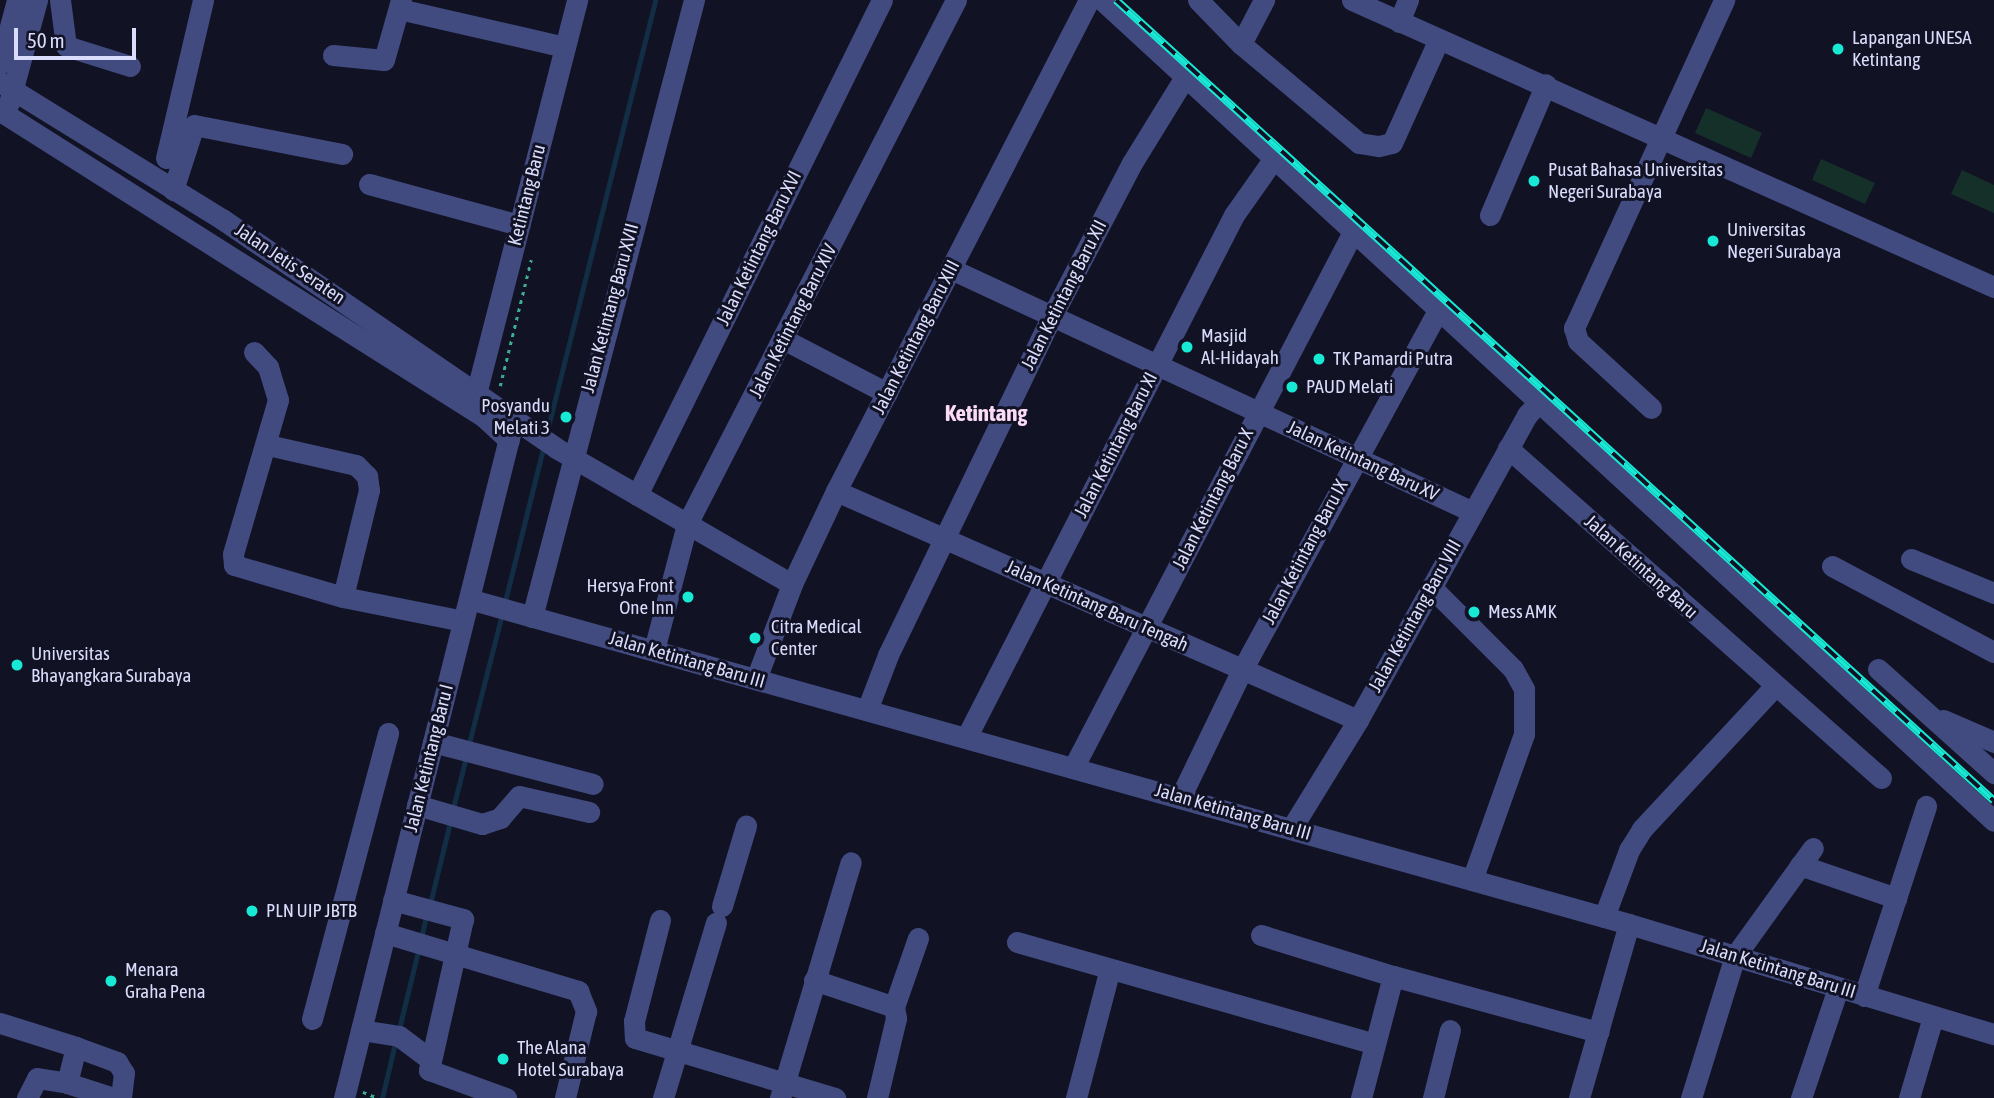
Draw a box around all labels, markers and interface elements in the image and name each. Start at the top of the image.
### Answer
scale bar [18,14,140,58]
place label: Lapangan UNESA Ketintang [1852,27,1971,71]
text: 50 m [27,28,65,52]
marker: Lapangan UNESA Ketintang [1830,41,1846,57]
street label: Ketintang Baru [503,142,551,248]
place label: Pusat Bahasa Universitas Negeri Surabaya [1548,159,1723,203]
street label: Jalan Ketintang Baru XVI [712,167,806,329]
marker: Pusat Bahasa Universitas Negeri Surabaya [1526,173,1542,189]
street label: Jalan Ketintang Baru XII [1016,216,1112,374]
street label: Jalan Jetis Seraten [230,219,350,309]
place label: Universitas Negeri Surabaya [1727,219,1841,263]
street label: Jalan Ketintang Baru XVII [576,221,644,395]
marker: Universitas Negeri Surabaya [1705,233,1721,249]
street label: Jalan Ketintang Baru XIV [744,240,842,402]
street label: Jalan Ketintang Baru XIII [867,256,965,418]
place label: Masjid Al-Hidayah [1201,325,1279,369]
marker: Masjid Al-Hidayah [1179,339,1195,355]
place label: TK Pamardi Putra [1333,348,1453,370]
marker: TK Pamardi Putra [1311,351,1327,367]
street label: Jalan Ketintang Baru XI [1069,368,1163,522]
place label: PAUD Melati [1306,376,1393,398]
marker: PAUD Melati [1284,379,1300,395]
place label: Posyandu Melati 3 [481,395,550,439]
district label: Ketintang [945,399,1027,427]
marker: Posyandu Melati 3 [556,407,576,427]
street label: Jalan Ketintang Baru XV [1284,416,1442,506]
street label: Jalan Ketintang Baru X [1168,425,1258,573]
street label: Jalan Ketintang Baru IX [1257,476,1353,628]
street label: Jalan Ketintang Baru [1580,510,1702,624]
street label: Jalan Ketintang Baru VIII [1364,536,1466,696]
street label: Jalan Ketintang Baru Tengah [1002,555,1192,657]
place label: Hersya Front One Inn [586,575,674,619]
marker: Hersya Front One Inn [680,589,696,605]
place label: Mess AMK [1488,601,1557,623]
marker: Mess AMK [1466,604,1482,620]
place label: Citra Medical Center [771,616,862,660]
street label: Jalan Ketintang Baru III [606,627,768,693]
marker: Citra Medical Center [745,628,765,648]
place label: Universitas Bhayangkara Surabaya [31,643,191,687]
marker: Universitas Bhayangkara Surabaya [9,657,25,673]
street label: Jalan Ketintang Baru I [400,682,458,834]
street label: Jalan Ketintang Baru III [1152,779,1314,845]
place label: PLN UIP JBTB [266,900,357,922]
marker: PLN UIP JBTB [244,903,260,919]
street label: Jalan Ketintang Baru III [1698,935,1858,1003]
place label: Menara Graha Pena [125,959,206,1003]
marker: Menara Graha Pena [103,973,119,989]
place label: The Alana Hotel Surabaya [517,1037,624,1081]
marker: The Alana Hotel Surabaya [495,1051,511,1067]

